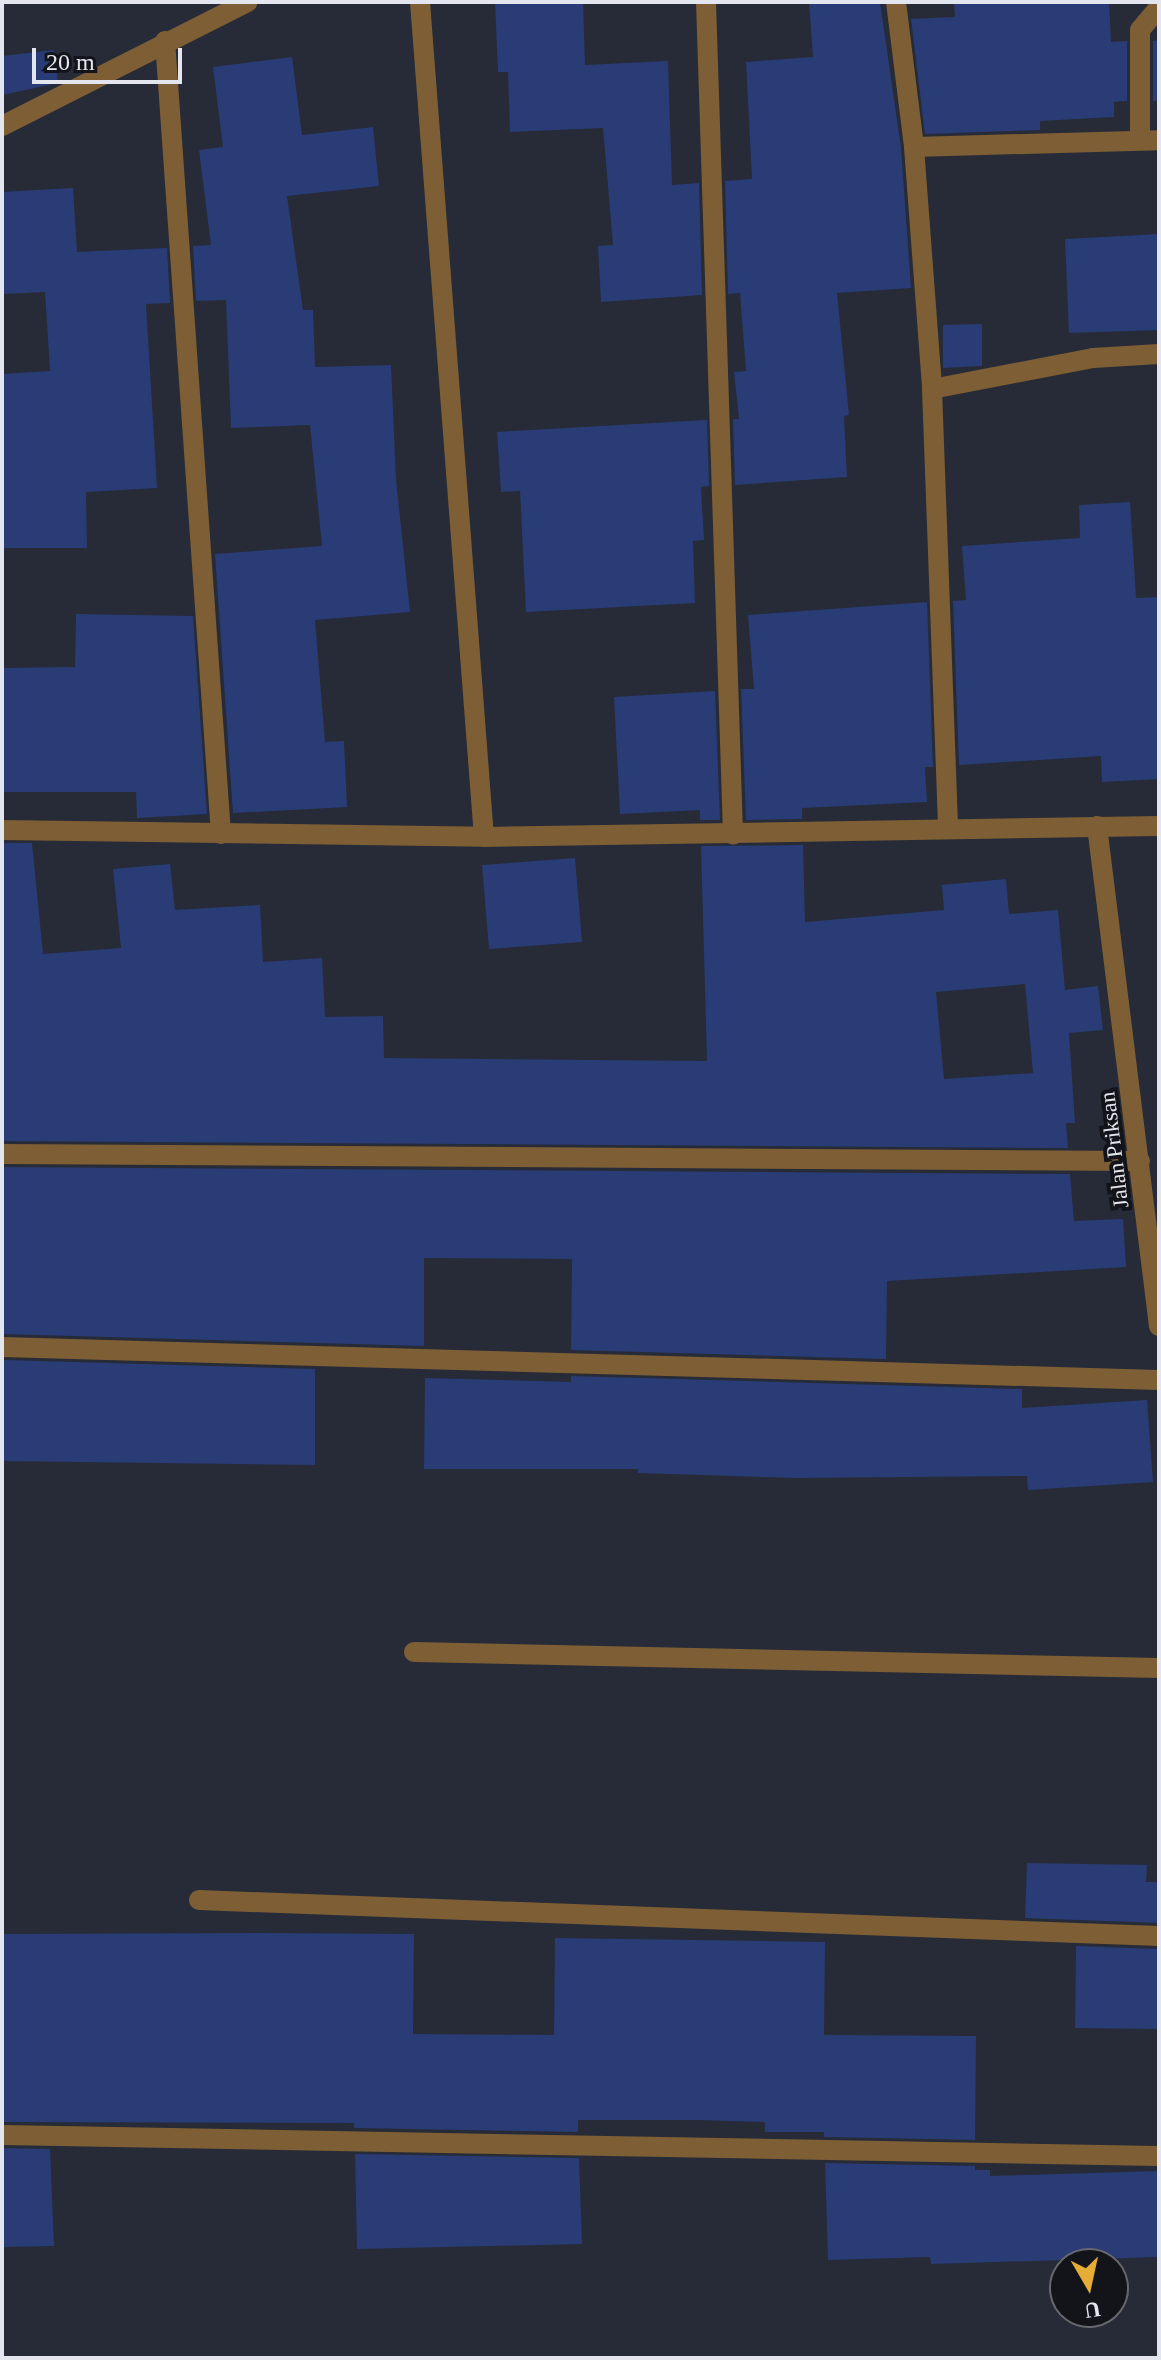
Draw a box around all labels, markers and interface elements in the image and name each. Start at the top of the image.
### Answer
scale bar [36,32,186,82]
text: 20 m [46,49,95,75]
street label: Jalan Priksan [1094,1090,1134,1210]
north arrow [1049,2248,1129,2328]
text: U [1083,2297,1102,2324]

